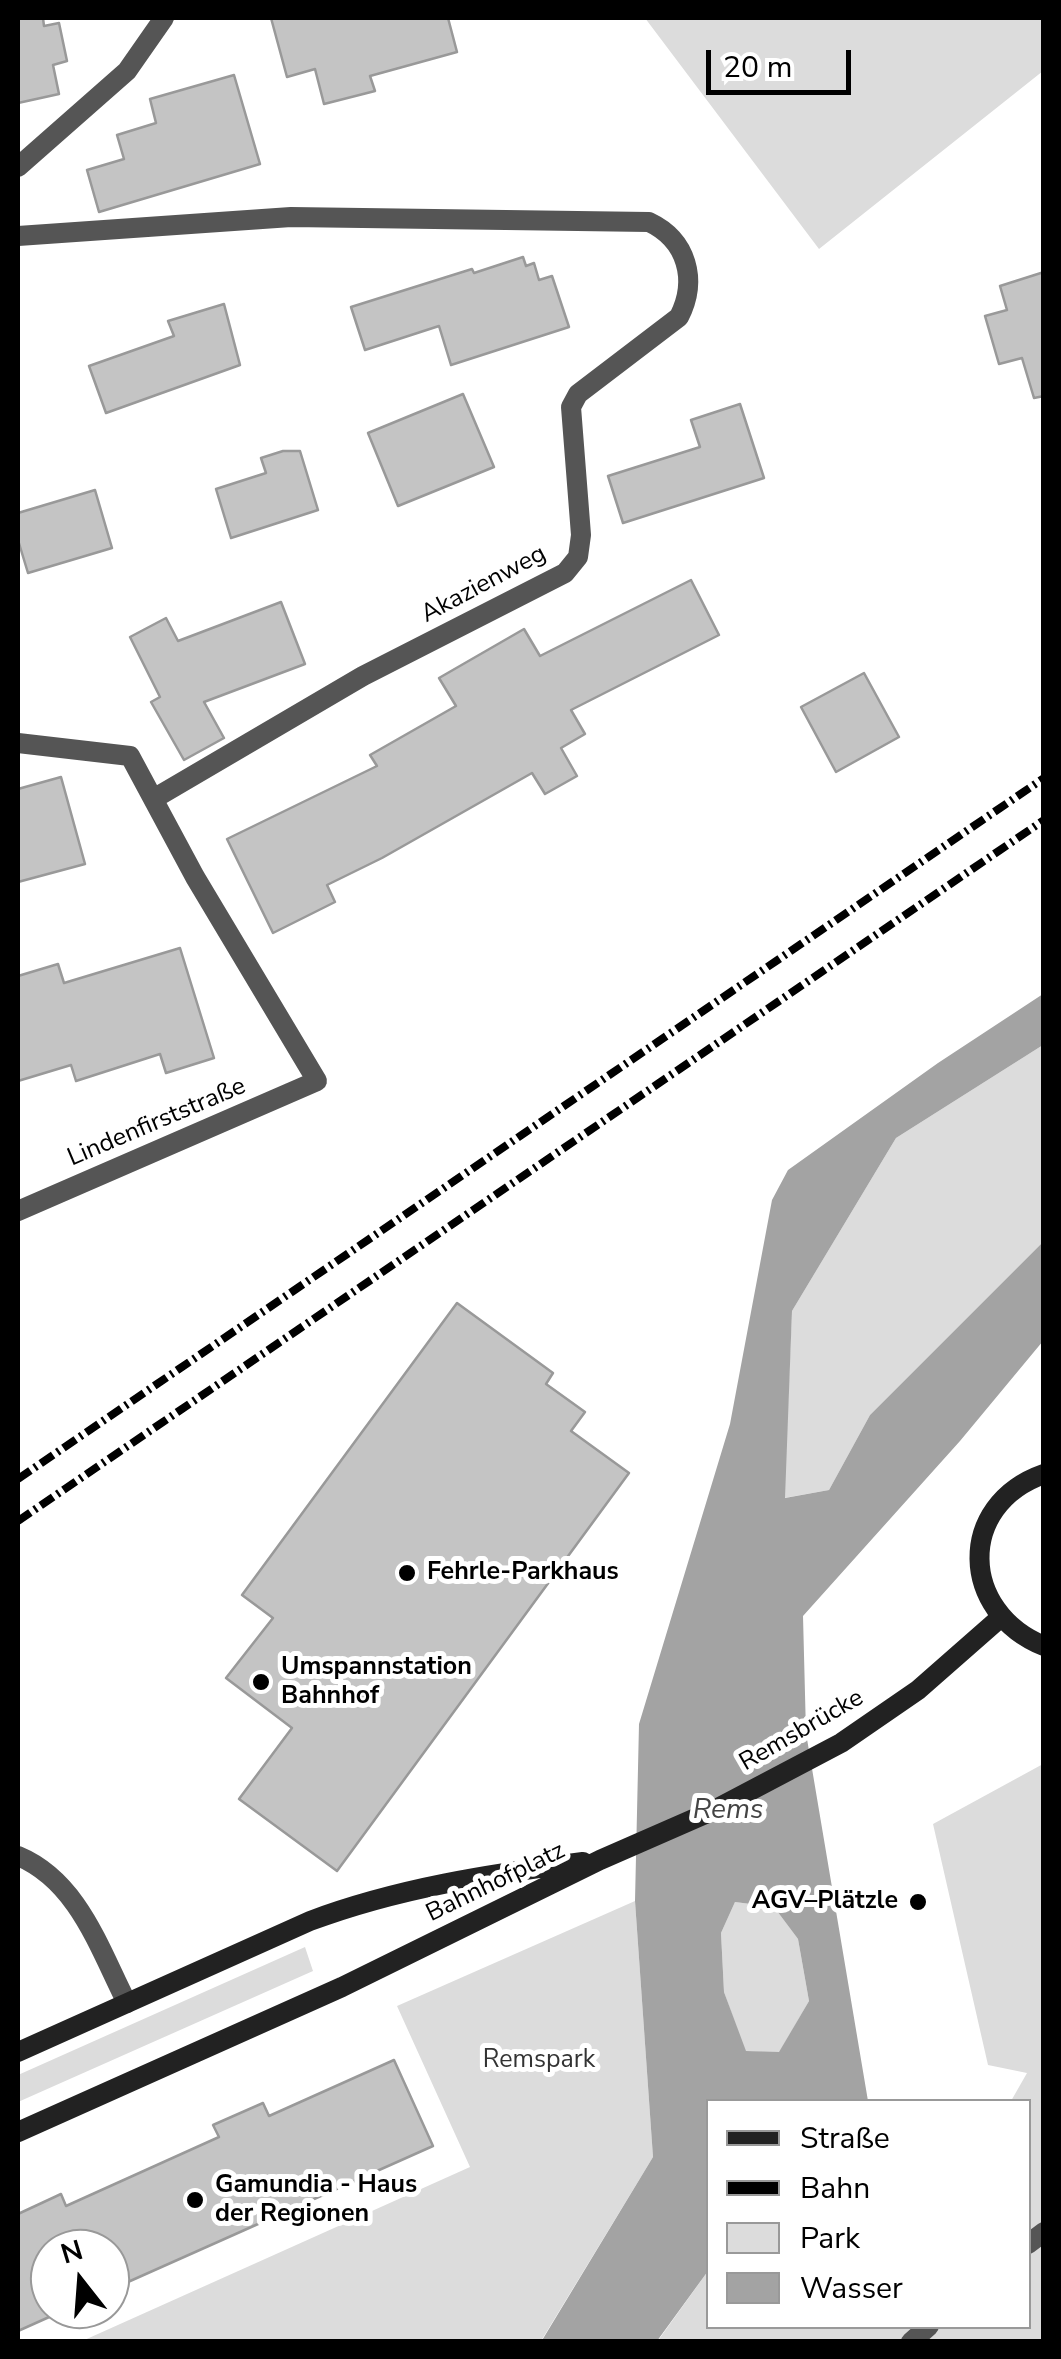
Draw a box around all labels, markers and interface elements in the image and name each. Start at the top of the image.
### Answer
scale bar [711,30,856,92]
text: 20 m [723,47,792,88]
street label: Akazienweg [416,540,552,630]
street label: Lindenfirststraße [63,1072,251,1174]
place label: Fehrle-Parkhaus [427,1558,619,1588]
marker: Fehrle-Parkhaus [396,1562,418,1584]
place label: Umspannstation Bahnhof [281,1653,472,1712]
marker: Umspannstation Bahnhof [250,1671,272,1693]
street label: Remsbrücke [735,1684,869,1778]
water label: Rems [693,1794,763,1828]
street label: Bahnhofplatz [422,1837,570,1929]
place label: AGV–Plätzle [752,1887,898,1917]
marker: AGV–Plätzle [907,1891,929,1913]
park label: Remspark [483,2046,595,2076]
legend [706,2099,1031,2329]
text: Straße [800,2118,890,2159]
text: Bahn [800,2168,870,2209]
place label: Gamundia - Haus der Regionen [215,2171,417,2230]
marker: Gamundia - Haus der Regionen [184,2189,206,2211]
text: Park [800,2218,860,2259]
north arrow [30,2229,130,2329]
text: N [56,2231,87,2273]
text: Wasser [800,2268,903,2309]

